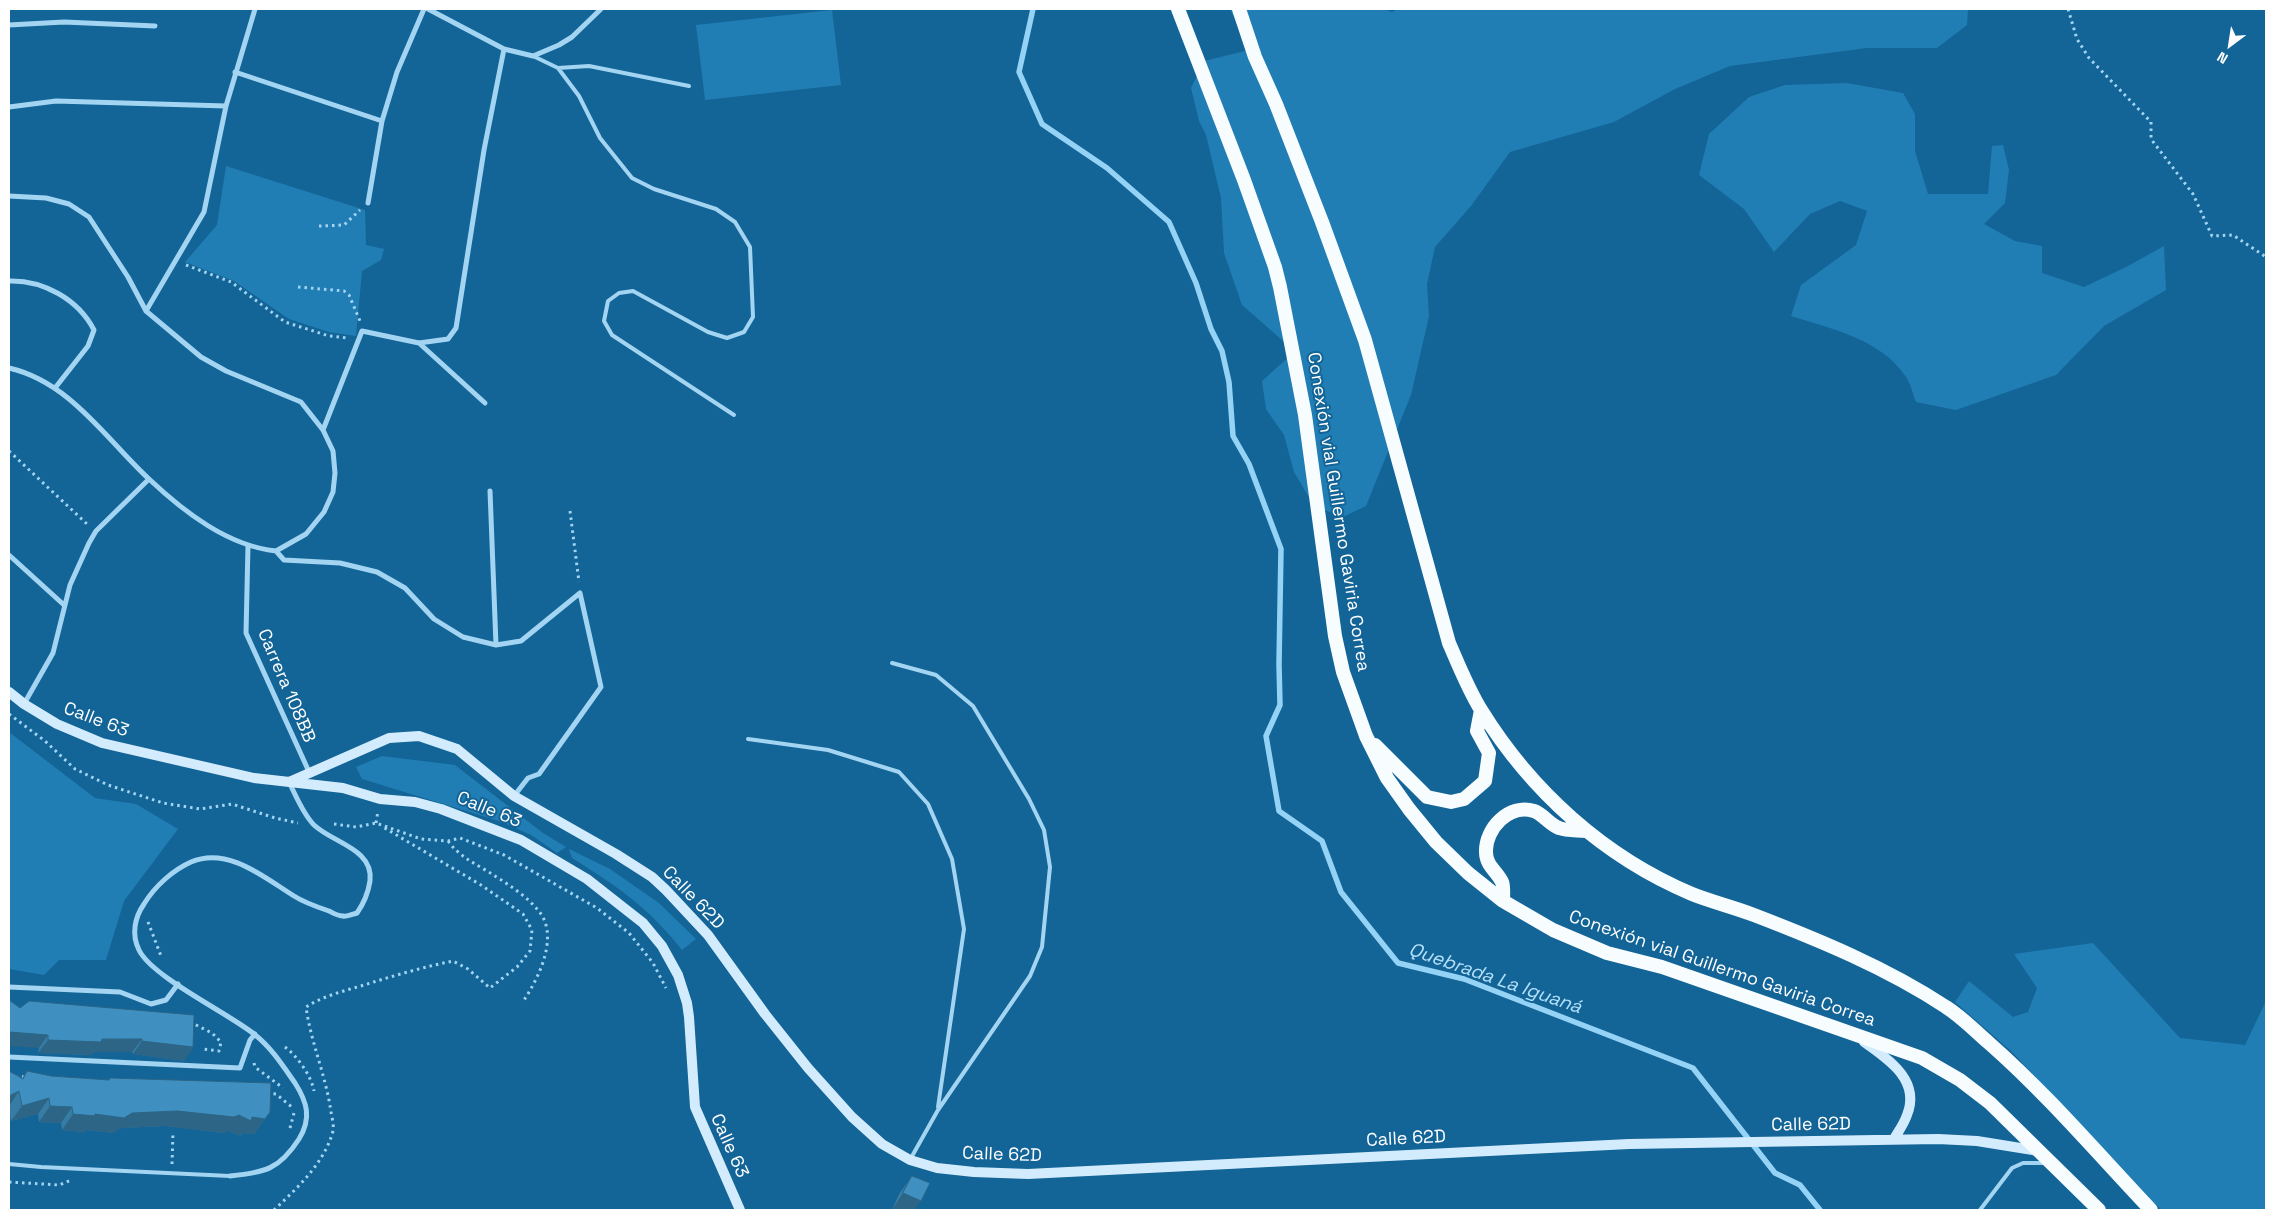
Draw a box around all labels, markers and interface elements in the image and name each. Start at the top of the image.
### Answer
north arrow [2205,20,2255,70]
text: N [2214,48,2231,68]
street label: Conexión vial Guillermo Gaviria Correa [1302,351,1374,673]
street label: Carrera 108BB [252,626,320,746]
street label: Calle 63 [60,698,132,742]
street label: Calle 63 [453,787,525,833]
street label: Calle 62D [658,862,728,934]
street label: Conexión vial Guillermo Gaviria Correa [1566,906,1878,1032]
water label: Quebrada La Iguaná [1405,939,1585,1019]
street label: Calle 63 [705,1111,753,1181]
street label: Calle 62D [1771,1114,1851,1136]
street label: Calle 62D [1366,1126,1446,1152]
street label: Calle 62D [962,1143,1042,1167]

